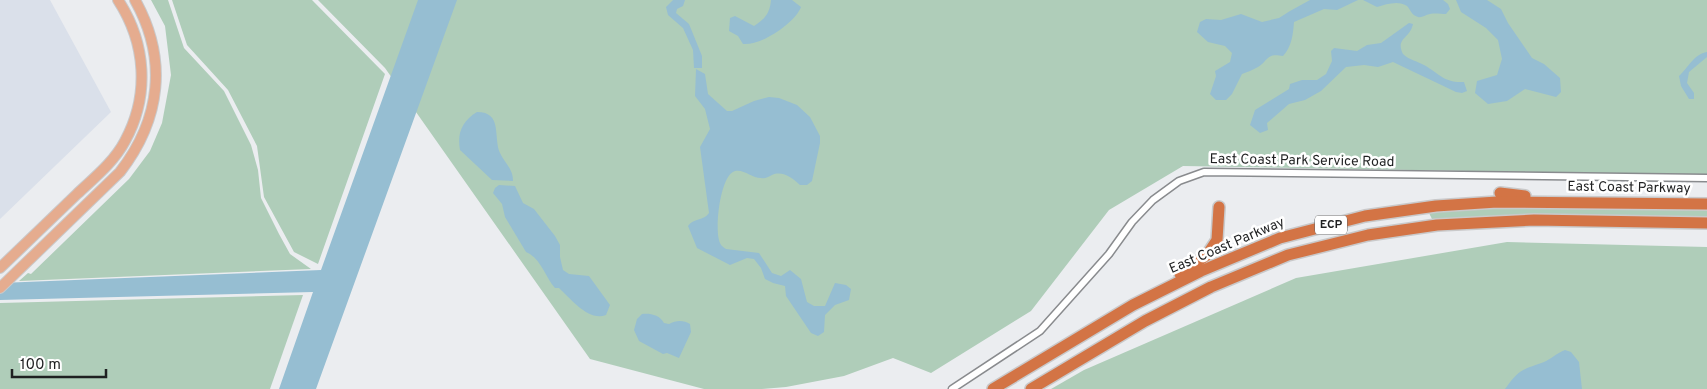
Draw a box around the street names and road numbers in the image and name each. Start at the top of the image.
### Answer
street label: East Coast Park Service Road [1209,151,1395,171]
street label: East Coast Parkway [1567,178,1691,198]
street label: East Coast Parkway [1167,214,1287,278]
road number: ECP [1315,216,1347,234]

